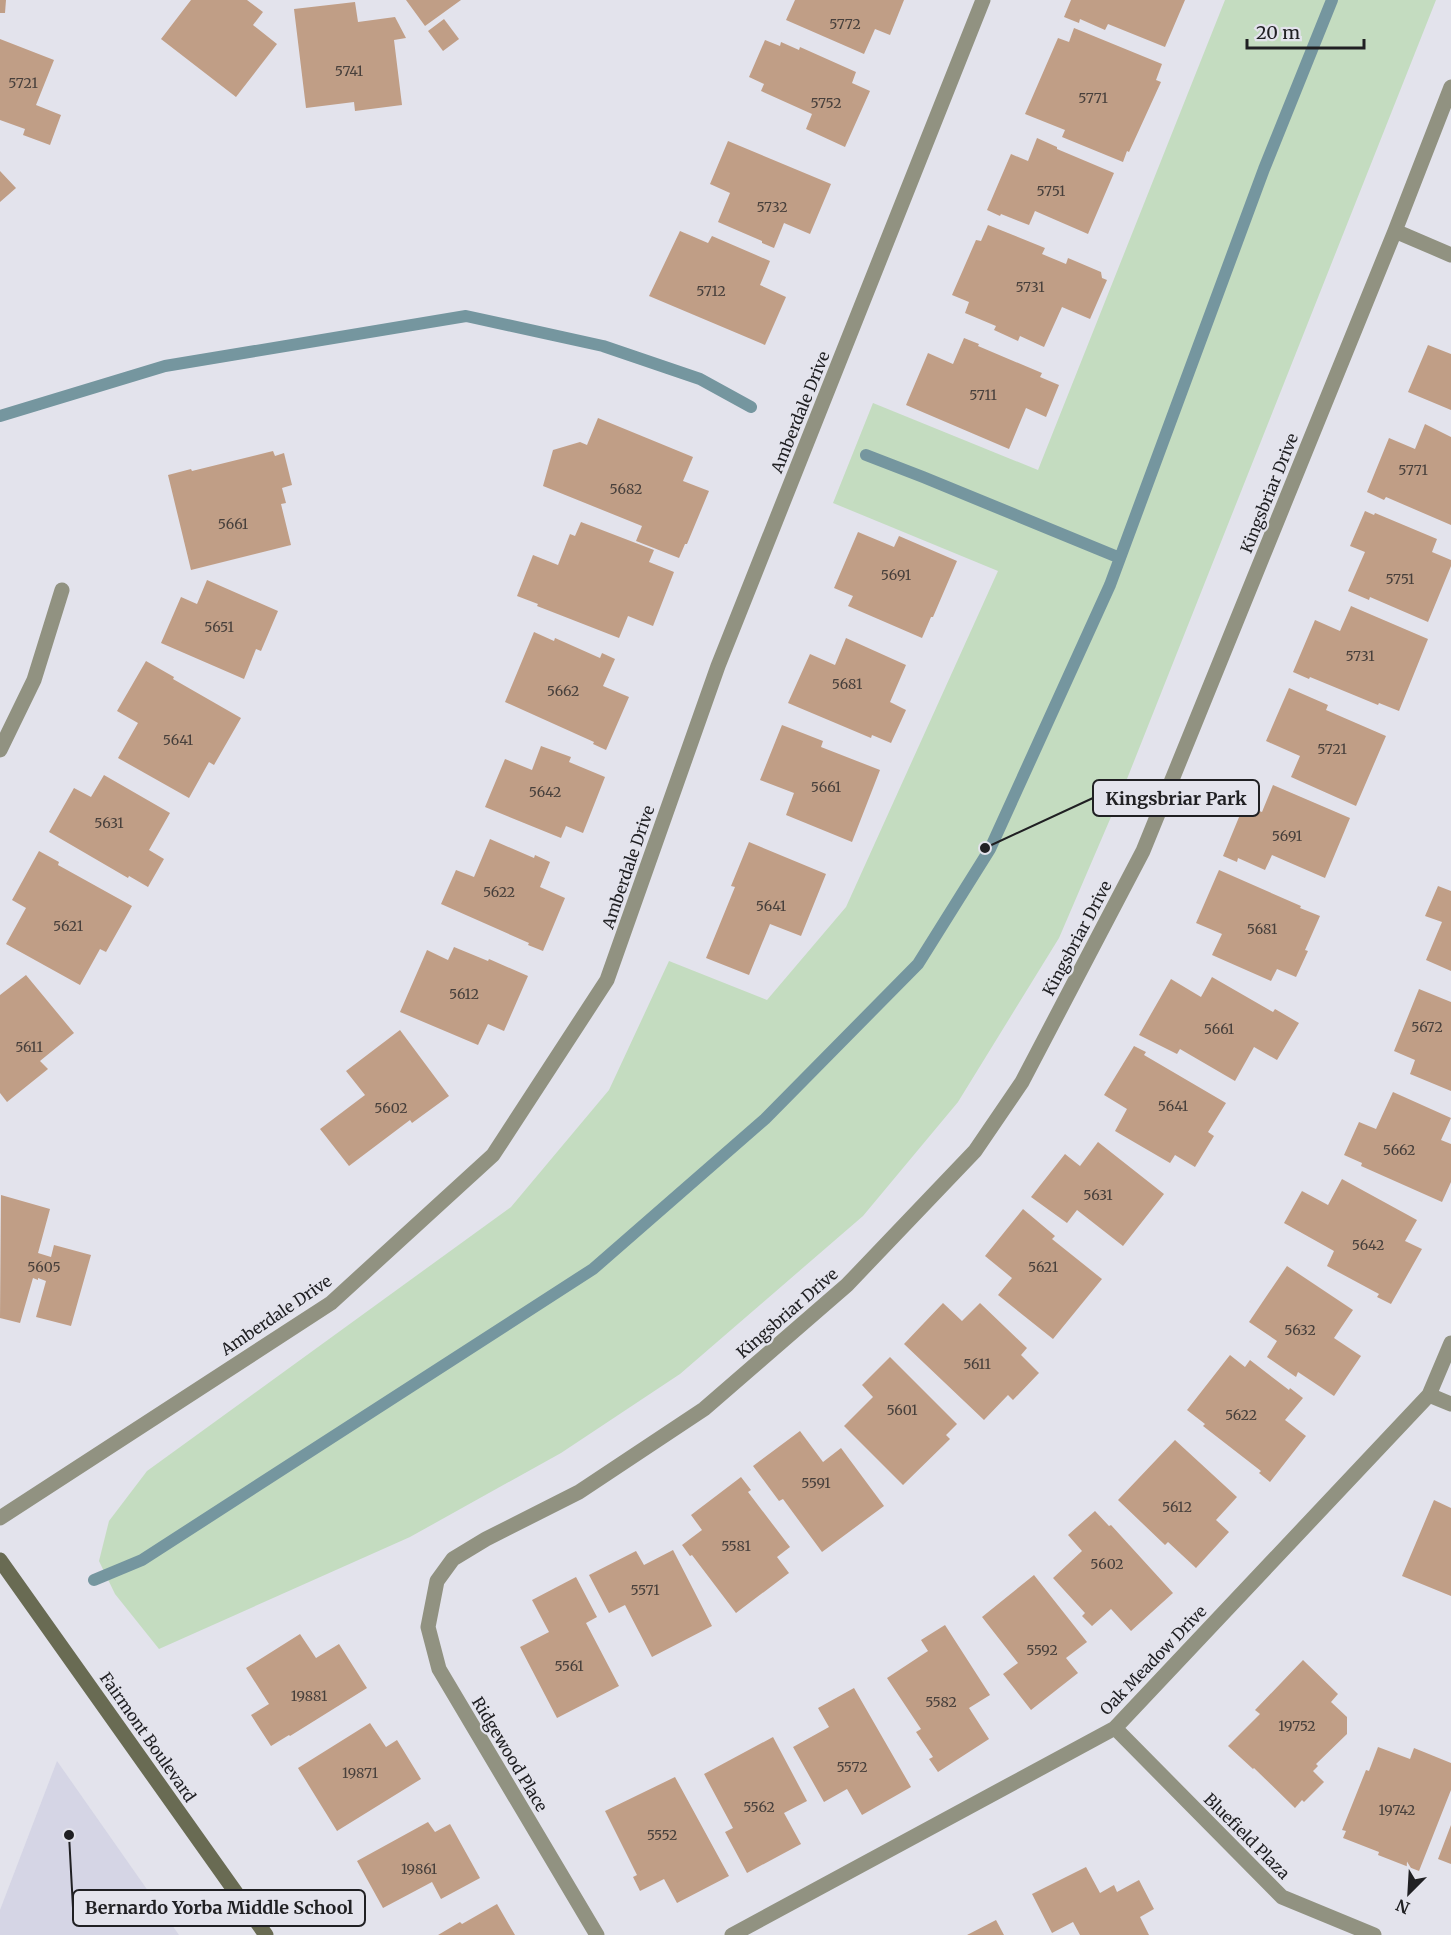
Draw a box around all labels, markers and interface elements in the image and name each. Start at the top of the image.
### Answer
scale bar [1247,12,1364,50]
house number: 5772 [829,15,861,33]
text: 20 m [1256,21,1300,44]
house number: 5741 [335,62,363,80]
house number: 5721 [8,74,38,92]
house number: 5771 [1078,89,1108,107]
house number: 5752 [810,94,842,112]
house number: 5751 [1037,182,1065,200]
house number: 5732 [756,198,788,216]
house number: 5731 [1015,278,1045,296]
house number: 5712 [696,282,726,300]
street label: Amberdale Drive [766,348,833,477]
house number: 5711 [969,386,997,404]
street label: Kingsbriar Drive [1236,430,1302,556]
house number: 5771 [1398,461,1428,479]
house number: 5682 [610,480,642,498]
house number: 5661 [218,515,248,533]
house number: 5691 [881,566,911,584]
house number: 5751 [1386,570,1414,588]
house number: 5651 [204,618,234,636]
house number: 5731 [1345,647,1375,665]
house number: 5681 [832,675,862,693]
house number: 5662 [547,682,579,700]
house number: 5641 [163,731,193,749]
house number: 5721 [1317,740,1347,758]
house number: 5661 [811,778,841,796]
callout: Kingsbriar Park [1093,780,1259,816]
house number: 5642 [529,783,561,801]
text: Kingsbriar Park [1105,787,1247,810]
street label: Amberdale Drive [597,803,658,932]
house number: 5631 [94,814,124,832]
house number: 5691 [1272,827,1302,845]
street label: Kingsbriar Drive [1038,877,1116,999]
house number: 5622 [483,883,515,901]
house number: 5641 [756,897,786,915]
house number: 5621 [53,917,83,935]
house number: 5681 [1247,920,1277,938]
house number: 5612 [449,985,479,1003]
house number: 5672 [1411,1018,1443,1036]
house number: 5661 [1204,1020,1234,1038]
house number: 5611 [15,1038,43,1056]
house number: 5641 [1158,1097,1188,1115]
house number: 5602 [374,1099,408,1117]
house number: 5662 [1383,1141,1415,1159]
house number: 5631 [1083,1186,1113,1204]
house number: 5642 [1352,1236,1384,1254]
house number: 5605 [27,1258,61,1276]
house number: 5621 [1028,1258,1058,1276]
street label: Kingsbriar Drive [732,1264,842,1362]
street label: Amberdale Drive [216,1271,335,1360]
house number: 5632 [1284,1321,1316,1339]
house number: 5611 [963,1355,991,1373]
house number: 5601 [886,1401,918,1419]
house number: 5622 [1225,1406,1257,1424]
house number: 5591 [801,1474,831,1492]
house number: 5612 [1162,1498,1192,1516]
house number: 5581 [721,1537,751,1555]
house number: 5602 [1090,1555,1124,1573]
house number: 5571 [630,1581,660,1599]
street label: Oak Meadow Drive [1096,1601,1210,1719]
house number: 5592 [1026,1641,1058,1659]
house number: 5561 [554,1657,584,1675]
street label: Fairmont Boulevard [96,1668,200,1806]
house number: 19881 [291,1687,327,1705]
street label: Ridgewood Place [468,1693,552,1815]
house number: 5582 [925,1693,957,1711]
house number: 19752 [1278,1717,1316,1735]
house number: 5572 [836,1758,868,1776]
house number: 19871 [342,1764,378,1782]
street label: Bluefield Plaza [1200,1789,1294,1883]
house number: 5562 [743,1798,775,1816]
house number: 19742 [1379,1801,1415,1819]
house number: 5552 [647,1826,677,1844]
house number: 19861 [401,1860,437,1878]
north arrow [1379,1863,1439,1923]
callout: Bernardo Yorba Middle School [73,1890,365,1926]
text: N [1393,1895,1413,1918]
text: Bernardo Yorba Middle School [85,1896,353,1919]

